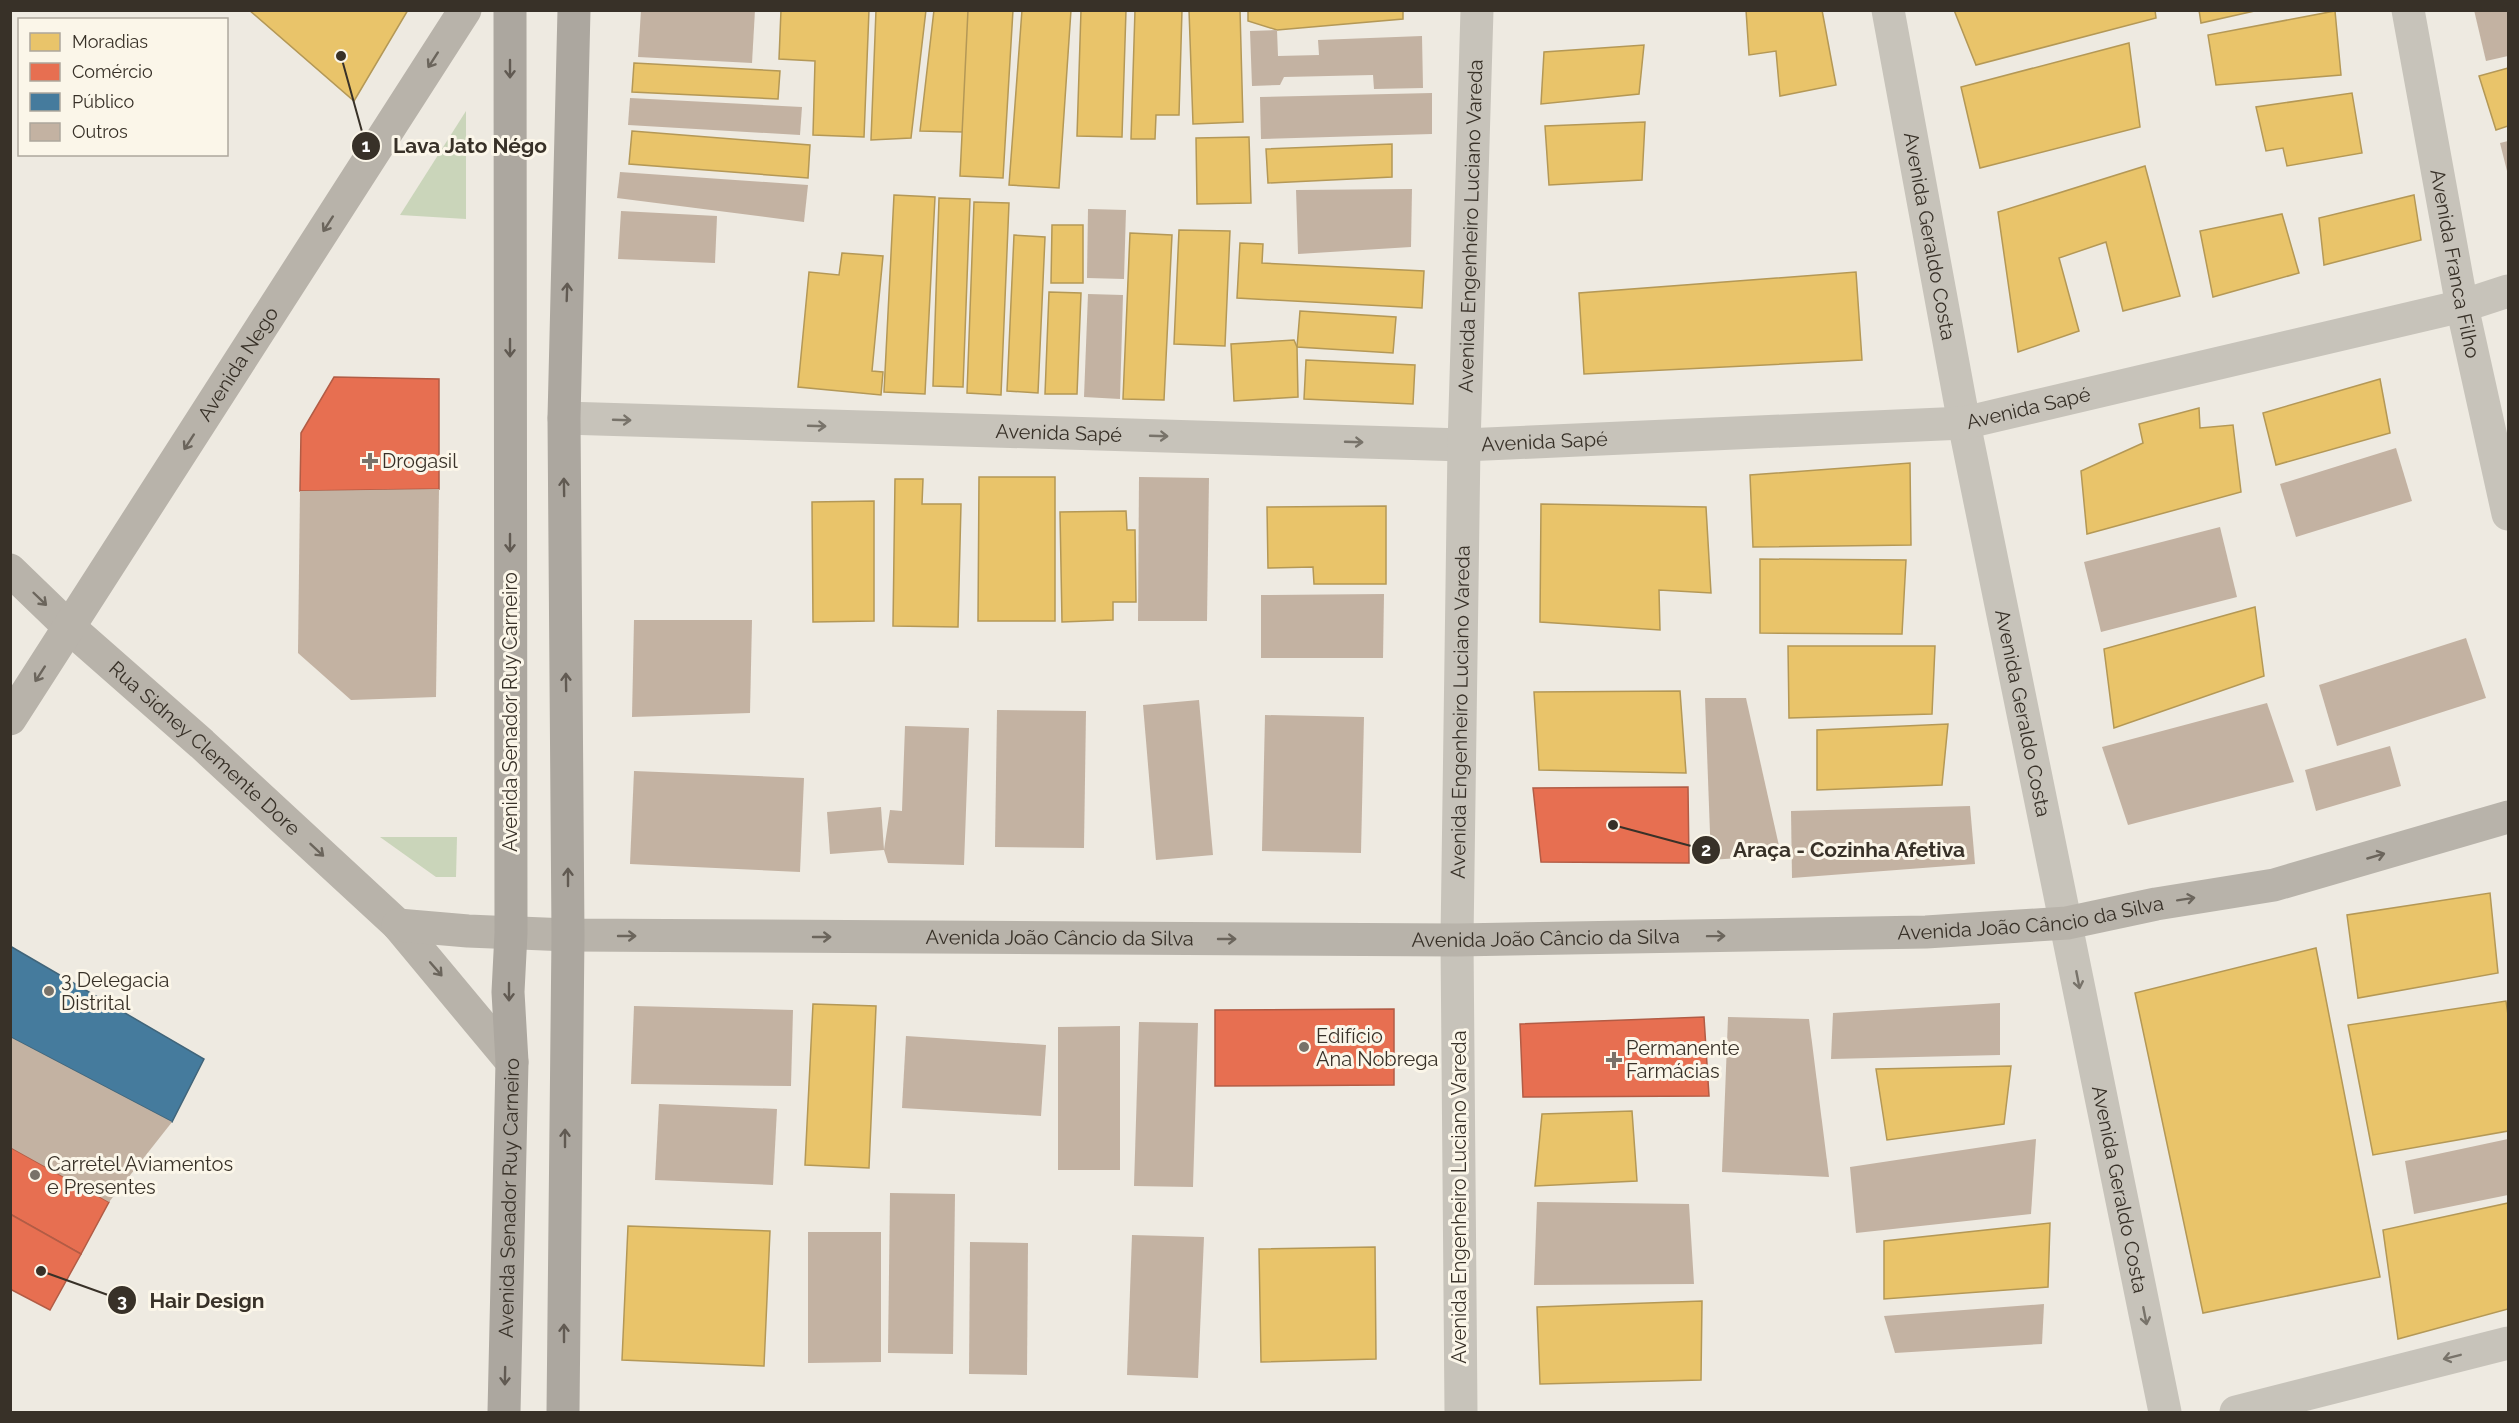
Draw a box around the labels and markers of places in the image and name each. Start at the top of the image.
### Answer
callout: Lava Jato Négo [351,126,559,165]
place label: Drogasil [382,449,458,473]
marker: Drogasil [363,454,377,468]
callout: Araça - Cozinha Afetiva [1691,830,1978,869]
place label: 3 Delegacia Distrital [61,968,170,1015]
marker: 3 Delegacia Distrital [42,984,56,998]
place label: Edifício Ana Nobrega [1316,1024,1438,1071]
place label: Permanente Farmácias [1626,1036,1740,1083]
marker: Edifício Ana Nobrega [1297,1040,1311,1054]
marker: Permanente Farmácias [1607,1053,1621,1067]
place label: Carretel Aviamentos e Presentes [47,1152,233,1199]
marker: Carretel Aviamentos e Presentes [28,1168,42,1182]
callout: Hair Design [107,1281,277,1320]

